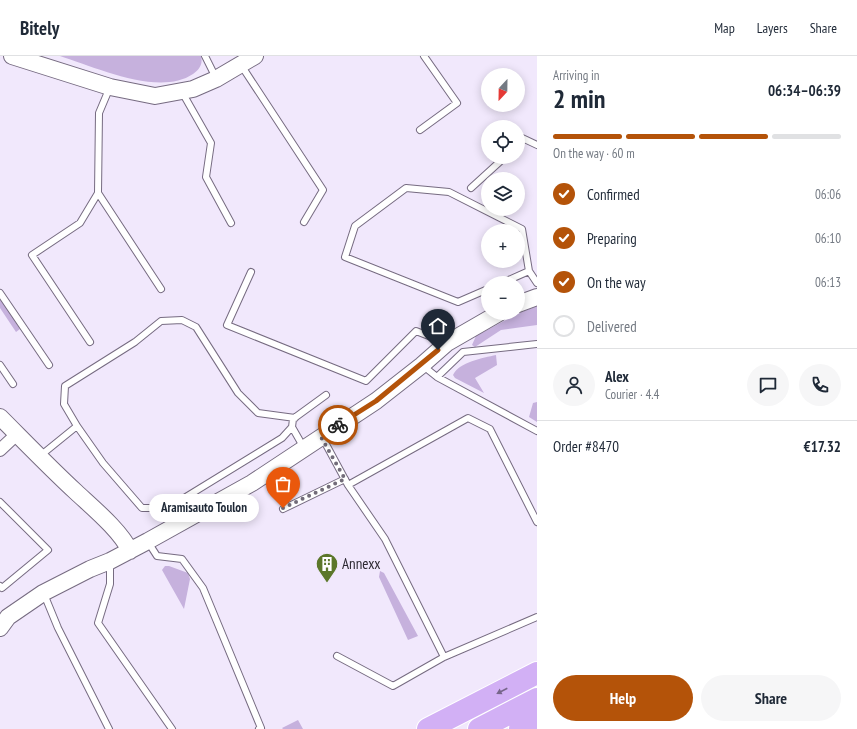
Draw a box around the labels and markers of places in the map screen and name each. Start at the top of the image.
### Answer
pin [421,309,455,350]
pin [266,467,300,508]
callout: Aramisauto Toulon [149,494,259,522]
building icon: Annexx [314,551,340,584]
place label: Annexx [342,554,380,573]

